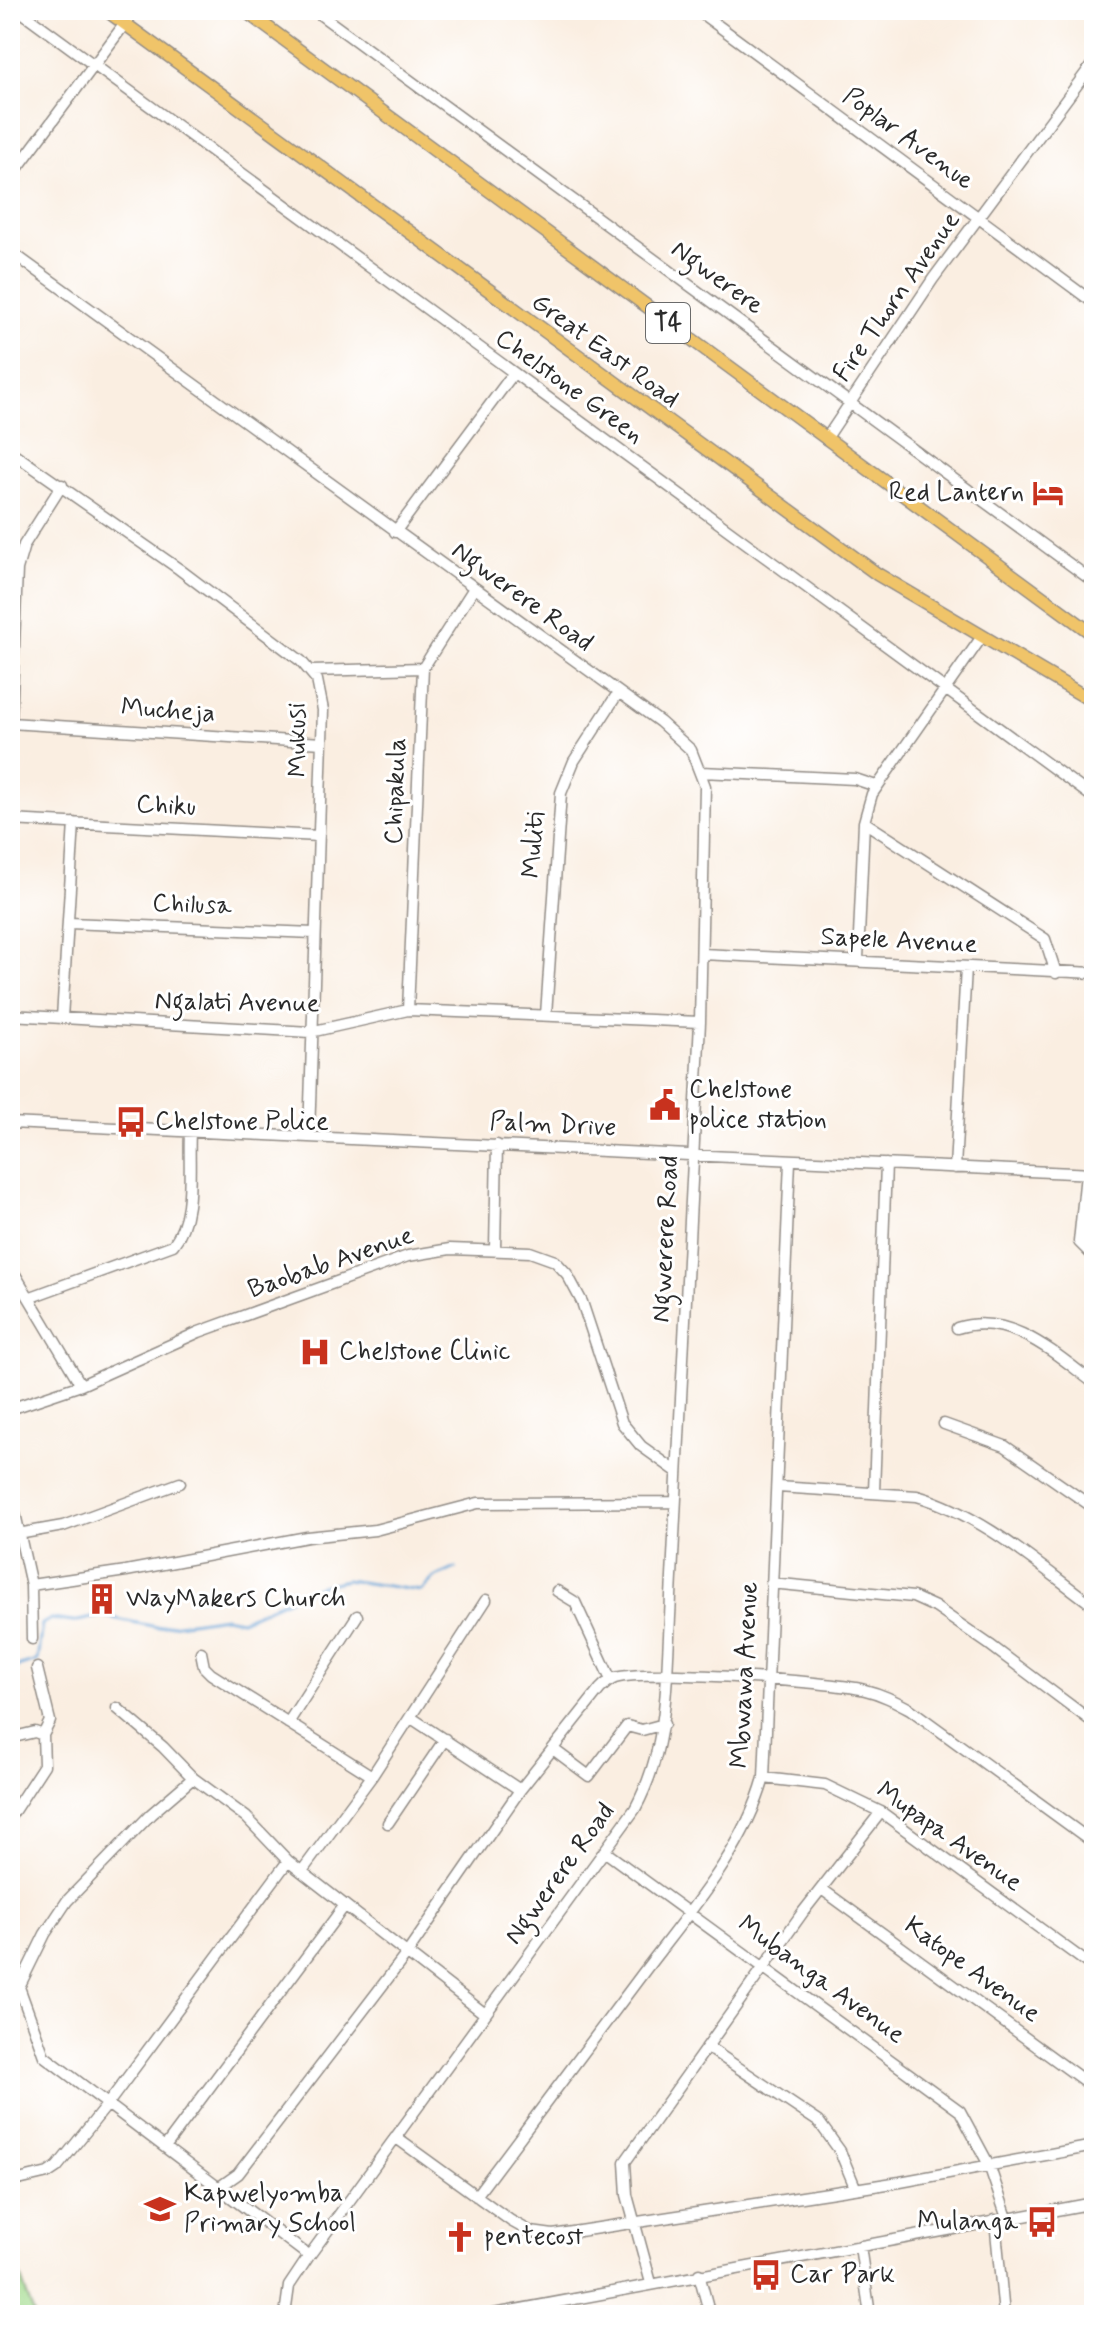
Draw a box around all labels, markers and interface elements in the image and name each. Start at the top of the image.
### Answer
street label: Poplar Avenue [836,80,980,198]
street label: Fire Thorn Avenue [826,205,969,389]
street label: Ngwerere [662,233,770,326]
street label: Great East Road [524,286,686,416]
road number: T4 [646,303,690,343]
street label: Chelstone Green [488,322,650,452]
place label: Red Lantern [889,476,1024,510]
hotel icon: Red Lantern [1031,476,1065,510]
street label: Ngwerere Road [443,534,600,662]
street label: Mucheja [120,691,216,731]
street label: Mukusi [280,702,316,778]
street label: Chipakula [377,737,415,845]
street label: Chiku [135,787,197,825]
street label: Muliti [515,811,553,879]
street label: Chilusa [152,887,233,923]
street label: Sapele Avenue [820,920,978,962]
street label: Ngalati Avenue [154,985,320,1024]
place label: Chelstone police station [689,1073,827,1137]
public building icon: Chelstone police station [648,1088,682,1122]
bus stop icon: Chelstone Police [114,1105,148,1139]
place label: Chelstone Police [155,1105,329,1139]
street label: Palm Drive [489,1105,617,1145]
street label: Ngwerere Road [645,1154,690,1324]
street label: Baobab Avenue [244,1219,419,1307]
hospital icon: Chelstone Clinic [298,1335,332,1369]
place label: Chelstone Clinic [339,1335,511,1369]
street label: Mbwawa Avenue [723,1581,767,1769]
building icon: WayMakers Church [85,1582,119,1616]
place label: WayMakers Church [126,1582,346,1616]
street label: Mupapa Avenue [869,1774,1029,1900]
street label: Ngwerere Road [497,1796,625,1953]
street label: Mubanga Avenue [731,1908,912,2052]
street label: Katope Avenue [897,1909,1047,2031]
place label: Kapwelyomba Primary School [184,2177,356,2241]
school or university icon: Kapwelyomba Primary School [143,2192,177,2226]
place label: Mulanga [917,2205,1018,2239]
bus stop icon: Mulanga [1025,2205,1059,2239]
church icon: pentecost [443,2220,477,2254]
place label: pentecost [484,2220,584,2254]
bus stop icon: Car Park [749,2258,783,2292]
place label: Car Park [790,2258,895,2292]

